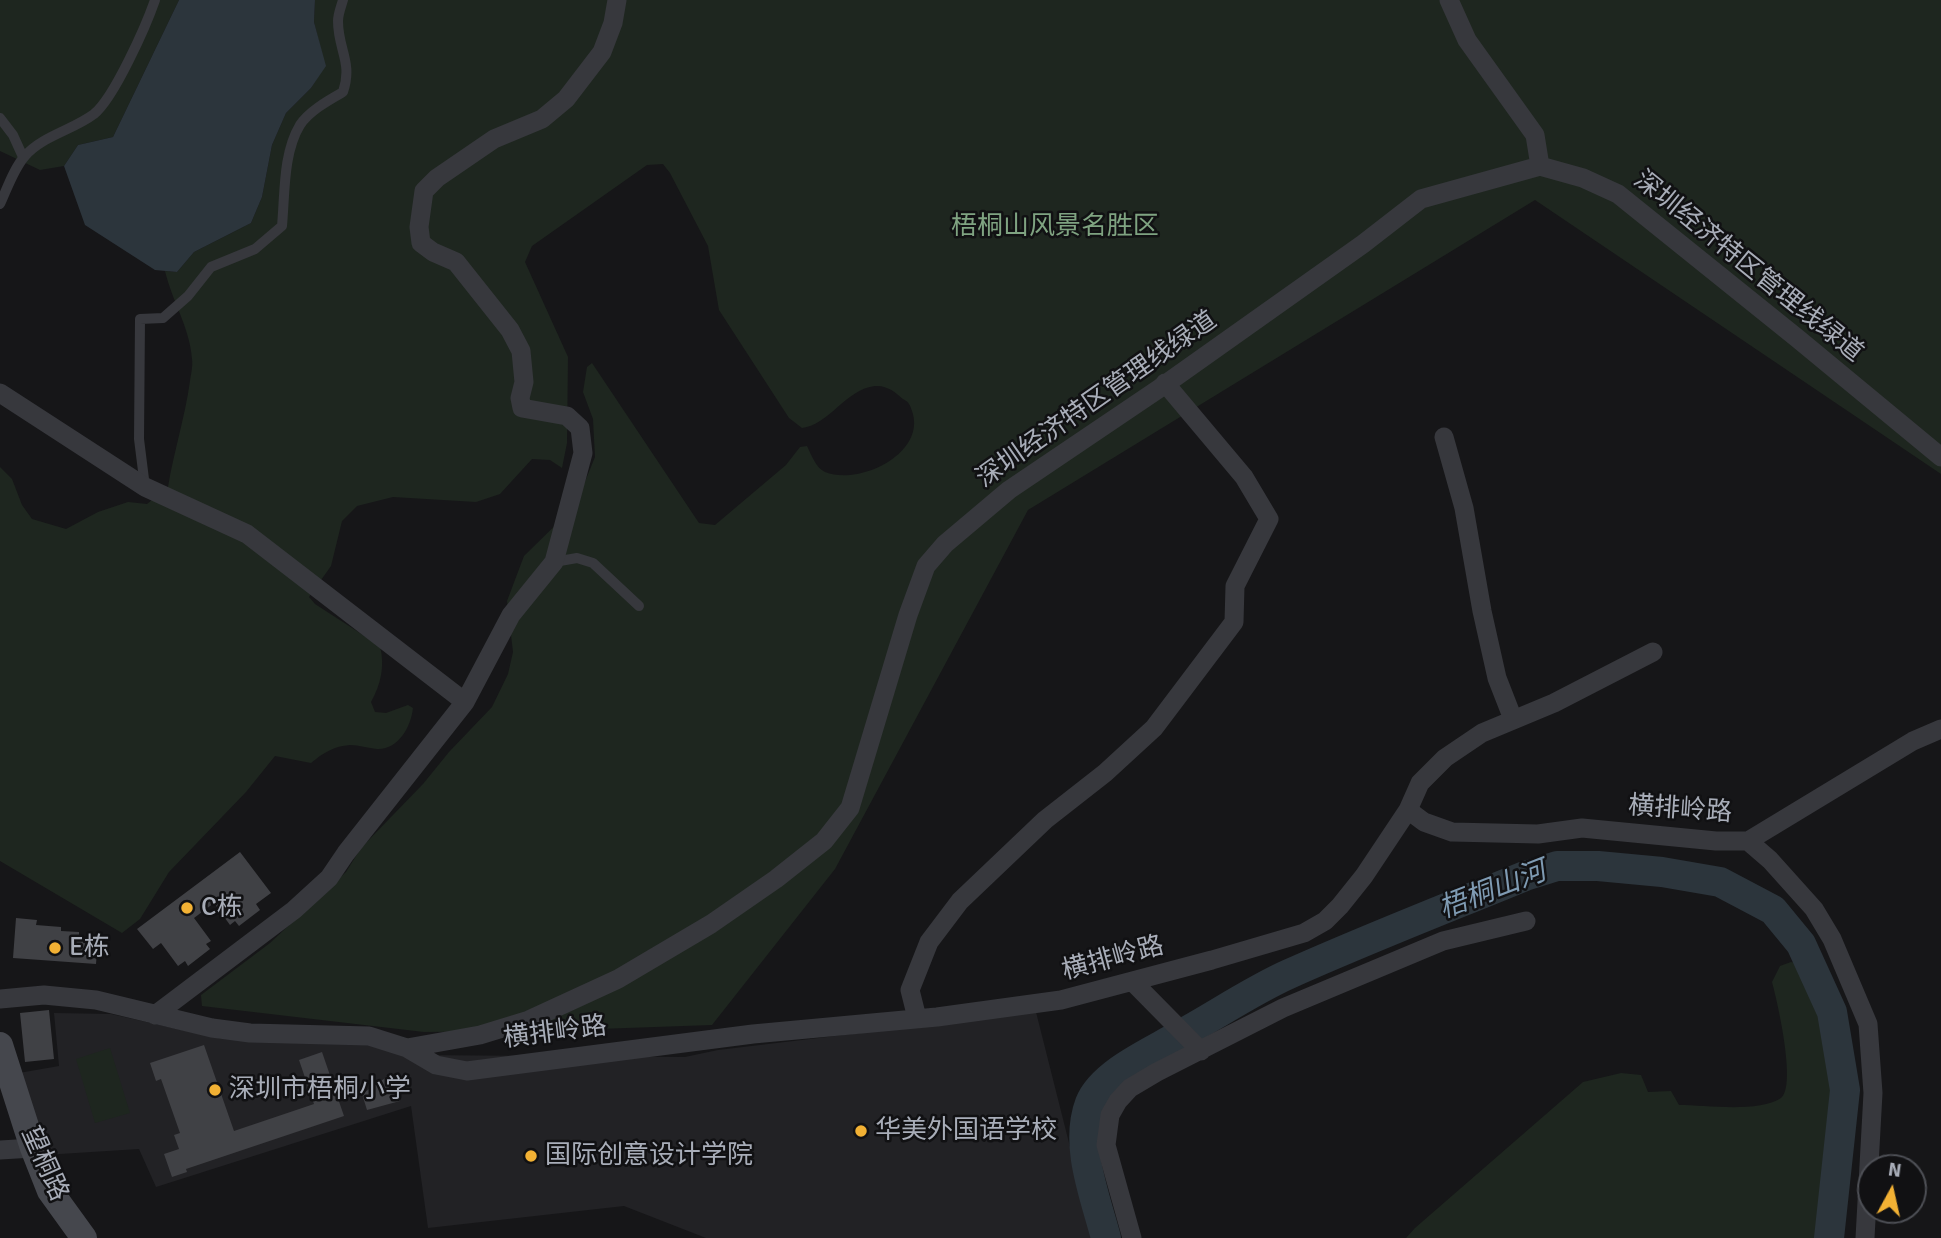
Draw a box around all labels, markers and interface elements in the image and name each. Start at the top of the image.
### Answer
street label: 深圳经济特区管理线绿道 [1627,165,1869,369]
park label: 梧桐山风景名胜区 [951,211,1159,243]
street label: 深圳经济特区管理线绿道 [971,305,1223,495]
street label: 横排岭路 [1627,791,1733,829]
water label: 梧桐山河 [1435,855,1551,927]
place label: C栋 [201,892,243,924]
marker: C栋 [179,900,195,916]
street label: 横排岭路 [1059,930,1167,988]
place label: E栋 [69,932,110,964]
marker: E栋 [47,940,63,956]
street label: 横排岭路 [501,1011,609,1055]
place label: 深圳市梧桐小学 [229,1074,411,1106]
marker: 深圳市梧桐小学 [207,1082,223,1098]
place label: 华美外国语学校 [875,1115,1057,1147]
street label: 望桐路 [14,1122,74,1206]
marker: 华美外国语学校 [853,1123,869,1139]
place label: 国际创意设计学院 [545,1140,753,1172]
marker: 国际创意设计学院 [523,1148,539,1164]
north arrow [1857,1154,1927,1224]
text: N [1886,1157,1903,1183]

